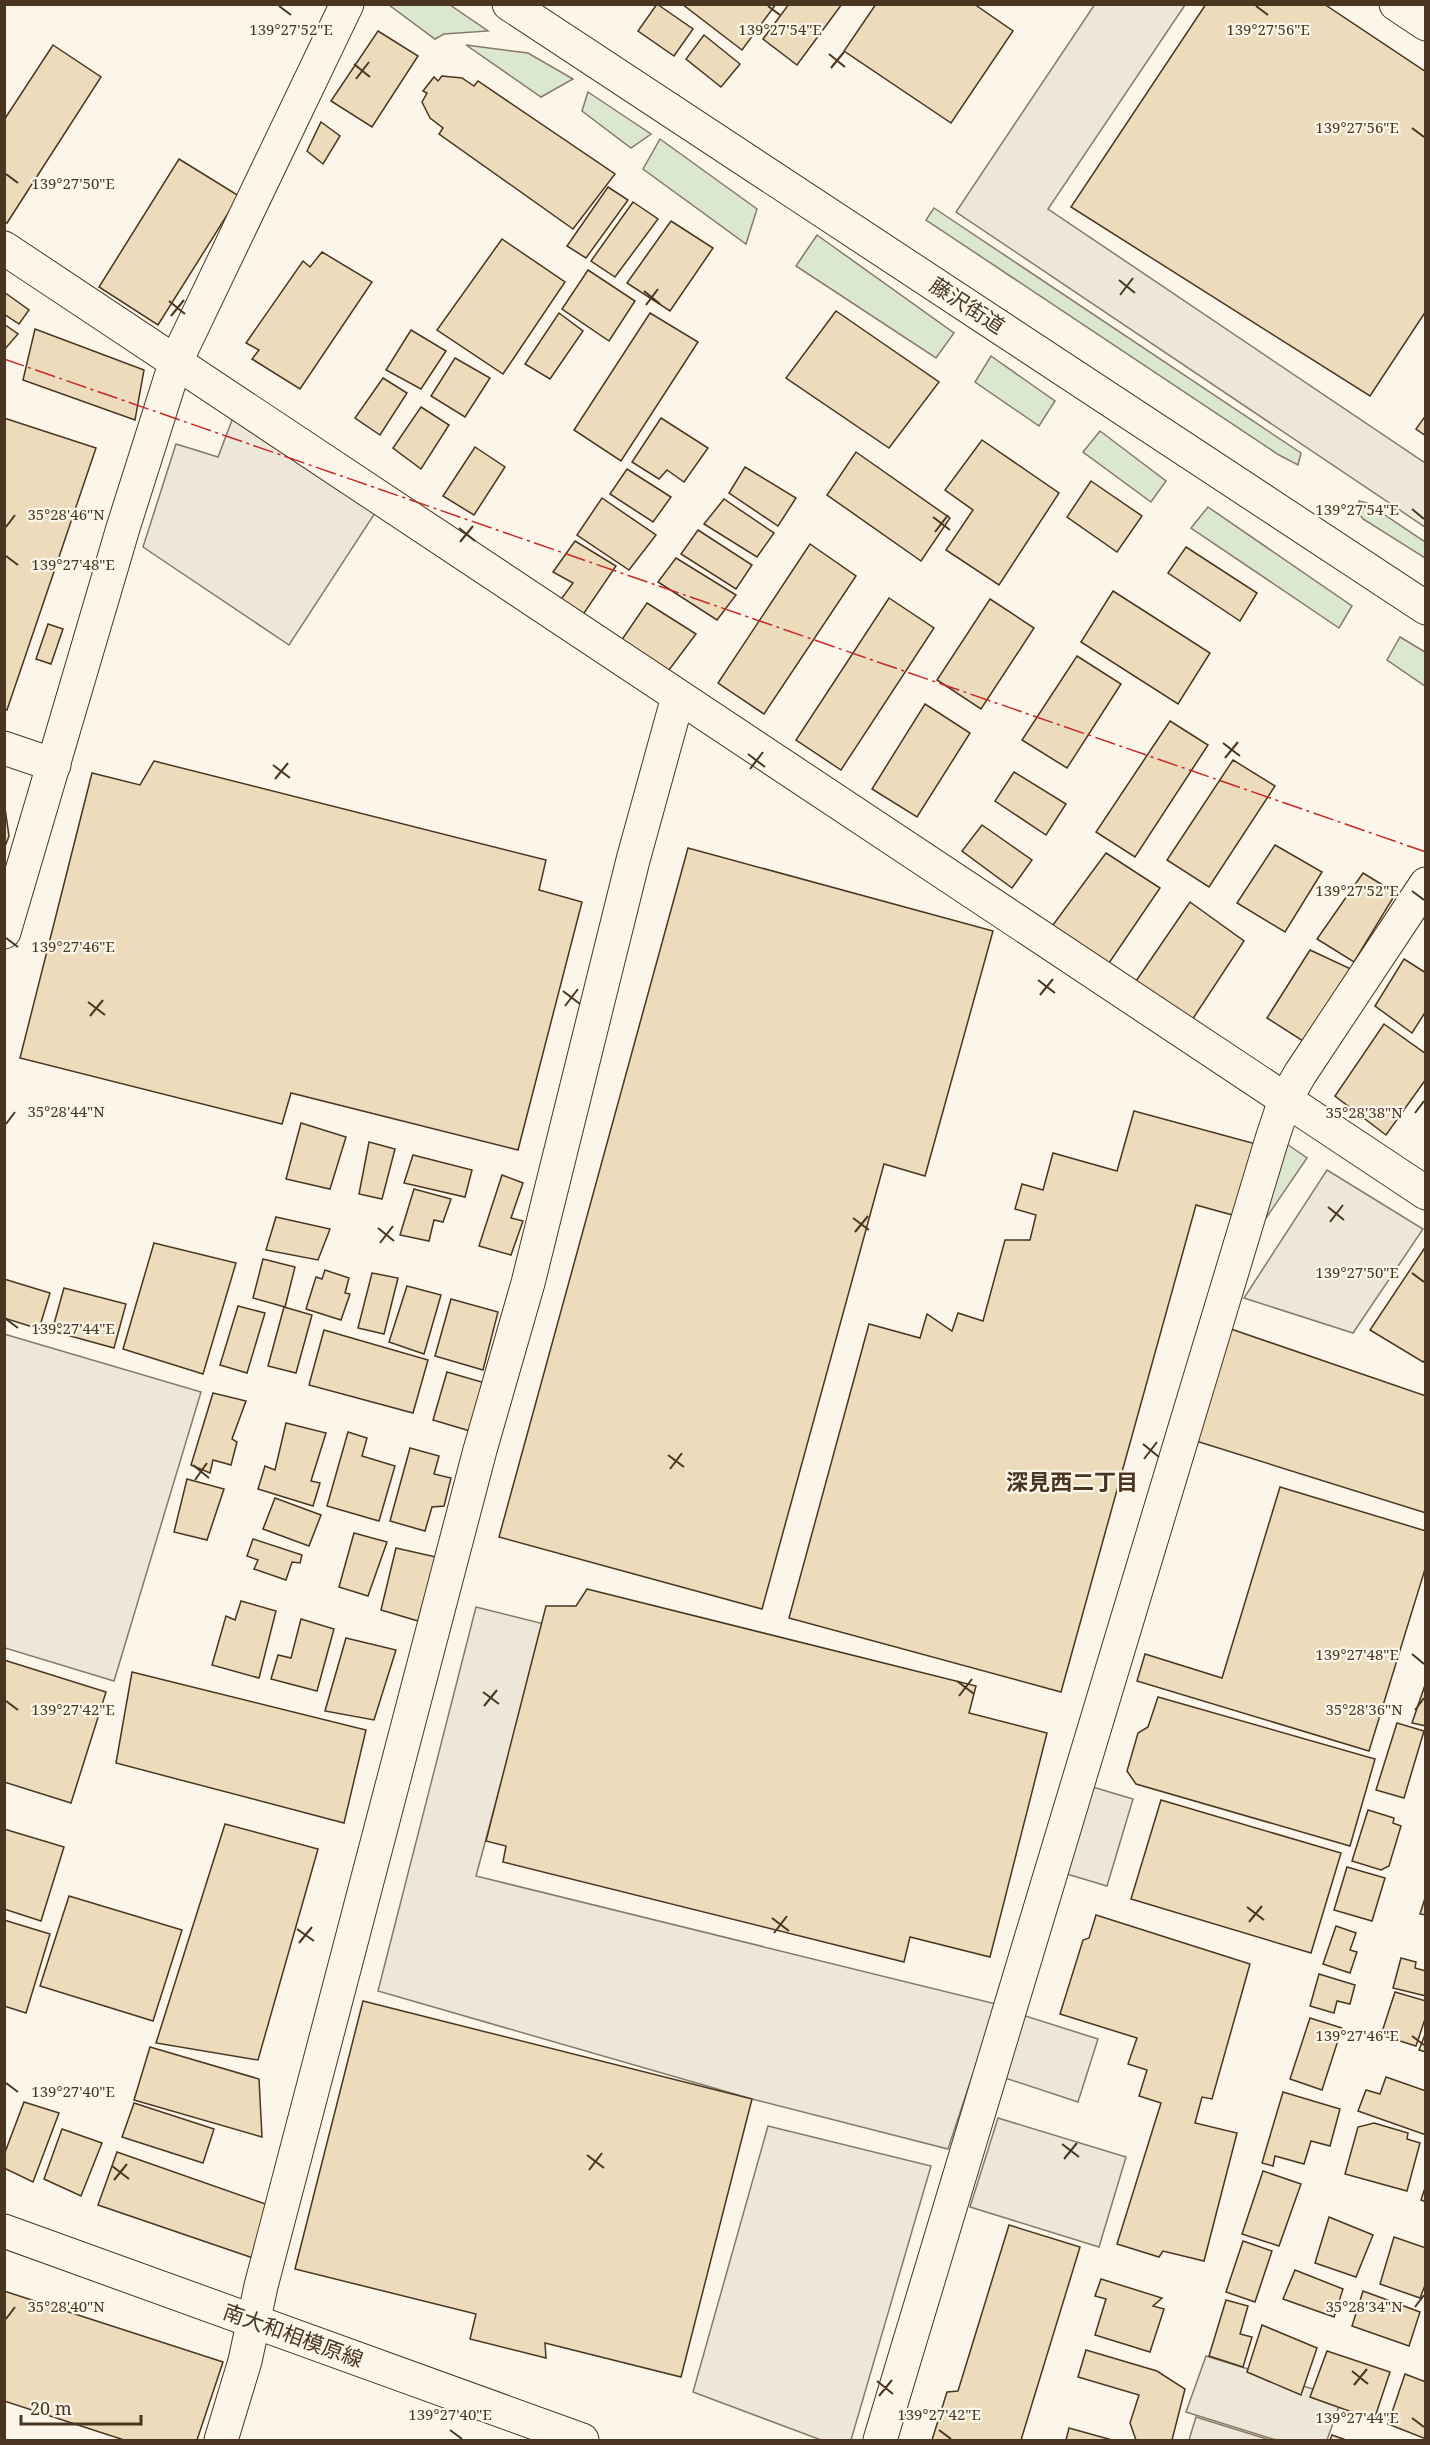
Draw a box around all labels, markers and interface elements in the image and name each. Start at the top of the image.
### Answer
text: 139°27'52"E [249,19,333,39]
text: 139°27'54"E [738,19,822,39]
text: 139°27'56"E [1226,19,1310,39]
text: 139°27'56"E [1315,117,1399,137]
text: 139°27'50"E [31,173,115,193]
street label: 藤沢街道 [925,271,1010,340]
text: 139°27'54"E [1315,499,1399,519]
text: 35°28'46"N [27,504,105,524]
text: 139°27'48"E [31,554,115,574]
text: 139°27'52"E [1315,880,1399,900]
text: 139°27'46"E [31,936,115,956]
text: 35°28'44"N [27,1101,105,1121]
text: 35°28'38"N [1325,1102,1403,1122]
text: 139°27'50"E [1315,1262,1399,1282]
text: 139°27'44"E [31,1318,115,1338]
district label: 深見西二丁目 [1006,1466,1138,1496]
text: 139°27'48"E [1315,1644,1399,1664]
text: 139°27'42"E [31,1699,115,1719]
text: 35°28'36"N [1325,1699,1403,1719]
text: 139°27'46"E [1315,2025,1399,2045]
text: 139°27'40"E [31,2081,115,2101]
text: 35°28'40"N [27,2296,105,2316]
text: 35°28'34"N [1325,2296,1403,2316]
street label: 南大和相模原線 [219,2297,367,2373]
scale bar [21,2388,141,2426]
text: 20 m [30,2396,72,2420]
text: 139°27'40"E [408,2404,492,2424]
text: 139°27'42"E [897,2404,981,2424]
text: 139°27'44"E [1315,2407,1399,2427]

